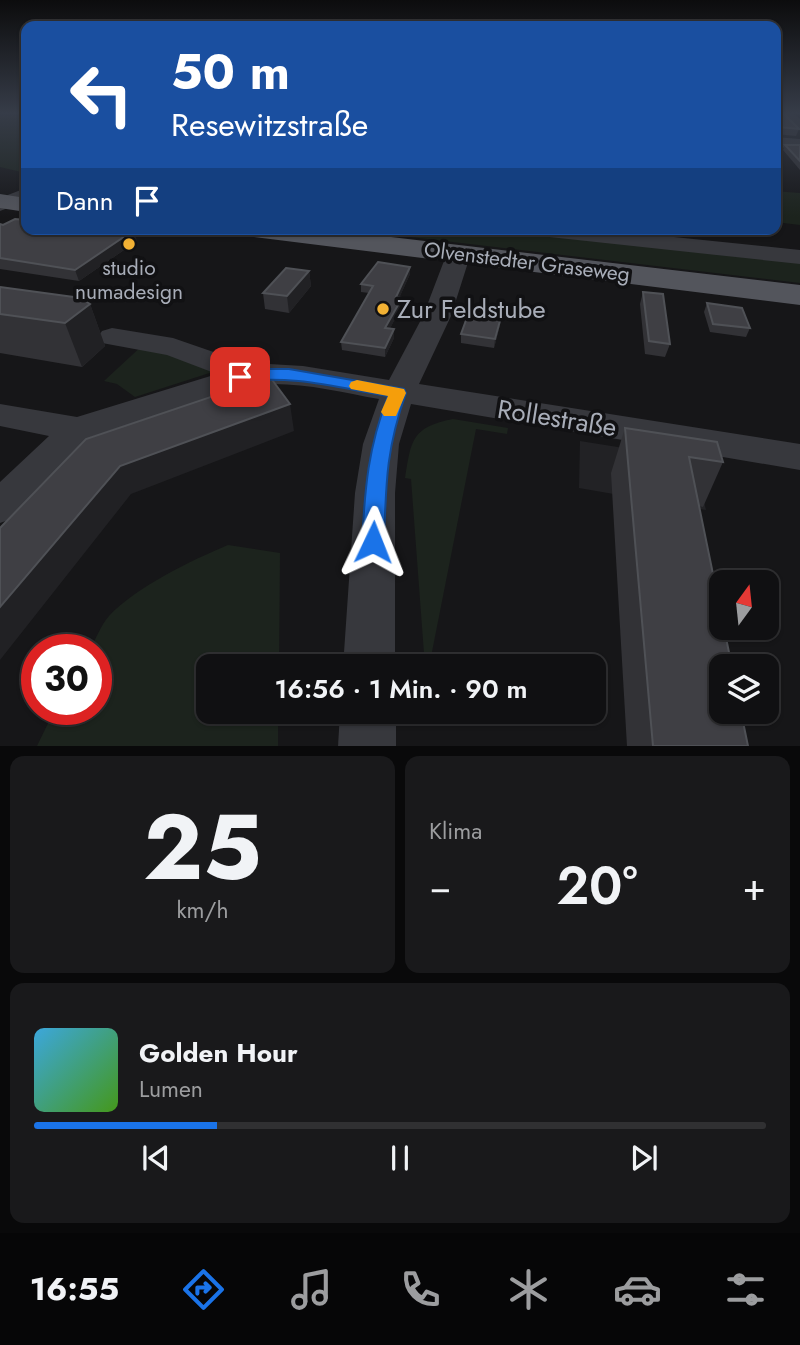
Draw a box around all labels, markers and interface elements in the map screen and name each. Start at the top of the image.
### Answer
text: 50 m [171,37,290,107]
icon: left [56,49,147,140]
text: Resewitzstraße [171,102,368,148]
text: Dann [56,182,114,220]
icon: arrive [128,182,166,220]
street label: Olvenstedter Graseweg [422,234,632,290]
marker: studio numadesign [121,236,137,252]
place label: studio numadesign [75,253,183,307]
place label: Zur Feldstube [397,290,546,328]
marker: Zur Feldstube [375,301,391,317]
pin [210,347,270,407]
icon: arrive [221,358,259,396]
street label: Rollestraße [495,390,619,446]
position arrow [336,505,410,579]
north arrow [709,570,779,640]
map controls [709,570,779,724]
speed limit sign: 30 [21,634,112,725]
button: layers [709,654,779,724]
text: 16:56 · 1 Min. · 90 m [275,670,527,708]
text: 25 [143,782,262,913]
text: Klima [429,814,482,848]
text: 20° [556,848,638,924]
text: − [429,859,451,914]
text: + [743,859,766,914]
text: km/h [177,893,228,927]
text: Golden Hour [139,1034,298,1072]
text: Lumen [139,1072,203,1106]
icon: previous [137,1139,175,1177]
icon: pause [381,1139,419,1177]
icon: next [625,1139,663,1177]
icon: directions [179,1265,228,1314]
icon: music [287,1265,336,1314]
icon: phone [396,1265,445,1314]
icon: climate [504,1265,553,1314]
icon: car [613,1265,662,1314]
icon: filters [721,1265,770,1314]
text: 16:55 [30,1266,119,1312]

